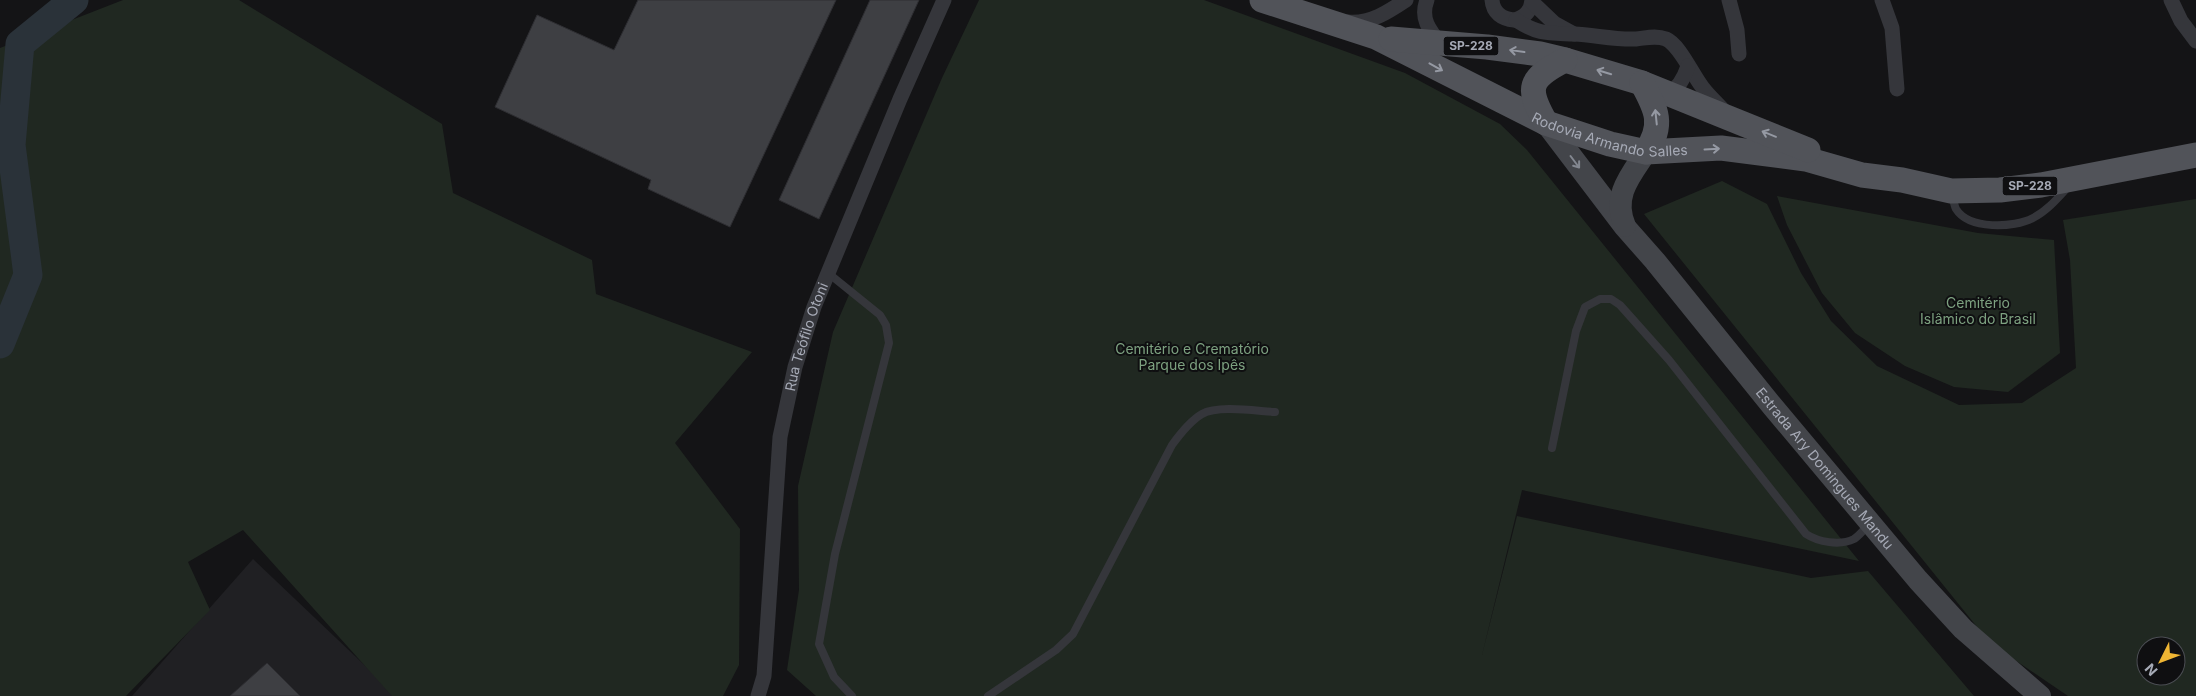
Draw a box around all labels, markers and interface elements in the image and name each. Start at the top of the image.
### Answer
road number: SP-228 [1444,36,1498,56]
one-way arrow [1510,46,1526,56]
one-way arrow [1428,62,1443,72]
one-way arrow [1596,66,1612,76]
street label: Rodovia Armando Salles [1529,108,1688,160]
one-way arrow [1651,110,1661,126]
one-way arrow [1762,129,1777,138]
one-way arrow [1704,144,1720,154]
one-way arrow [1570,155,1581,168]
road number: SP-228 [2002,177,2058,196]
street label: Rua Teófilo Otoni [781,280,831,393]
park label: Cemitério Islâmico do Brasil [1920,294,2036,327]
park label: Cemitério e Crematório Parque dos Ipês [1115,340,1269,373]
street label: Estrada Ary Domingues Mandu [1753,384,1897,552]
north arrow [2136,636,2186,686]
text: N [2141,660,2161,680]

